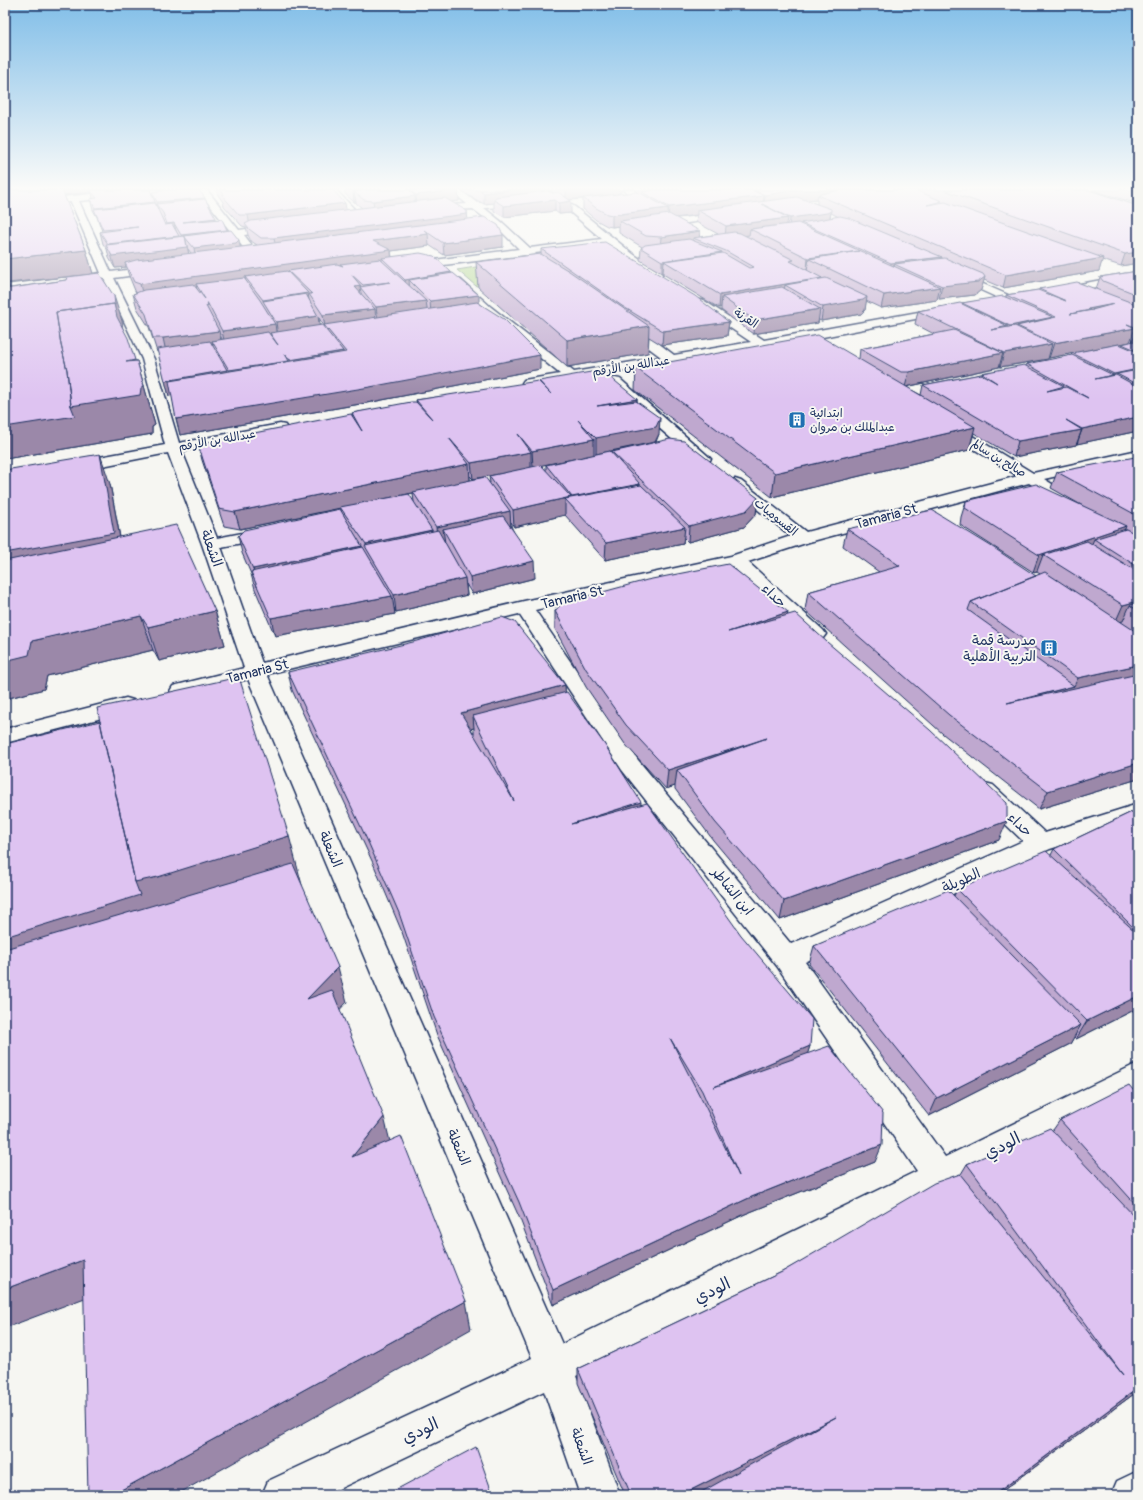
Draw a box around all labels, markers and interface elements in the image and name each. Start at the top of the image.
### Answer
street label: القرنة [731,305,761,332]
street label: عبدالله بن الأرقم [591,352,671,381]
place label: ابتدائية عبدالملك بن مروان [810,406,895,435]
building icon: ابتدائية عبدالملك بن مروان [787,410,807,430]
street label: عبدالله بن الأرقم [177,425,257,456]
street label: صالح بن سالم [967,436,1029,482]
street label: القسوميات [751,495,800,539]
street label: Tamaria St [853,500,919,533]
street label: الشعلة [197,527,226,569]
street label: حداء [758,580,789,611]
street label: Tamaria St [539,582,605,613]
place label: مدرسة قمة التربية الأهلية [963,632,1036,665]
building icon: مدرسة قمة التربية الأهلية [1039,638,1059,658]
street label: Tamaria St [224,656,290,687]
street label: حداء [1004,809,1035,840]
street label: الشعلة [315,828,346,870]
street label: ابن الشاطر [708,863,757,919]
street label: الطويلة [939,865,983,896]
street label: الشعلة [443,1126,474,1168]
street label: الودي [980,1127,1025,1165]
street label: الودي [690,1273,735,1310]
street label: الودي [399,1413,443,1450]
street label: الشعلة [567,1425,596,1467]

